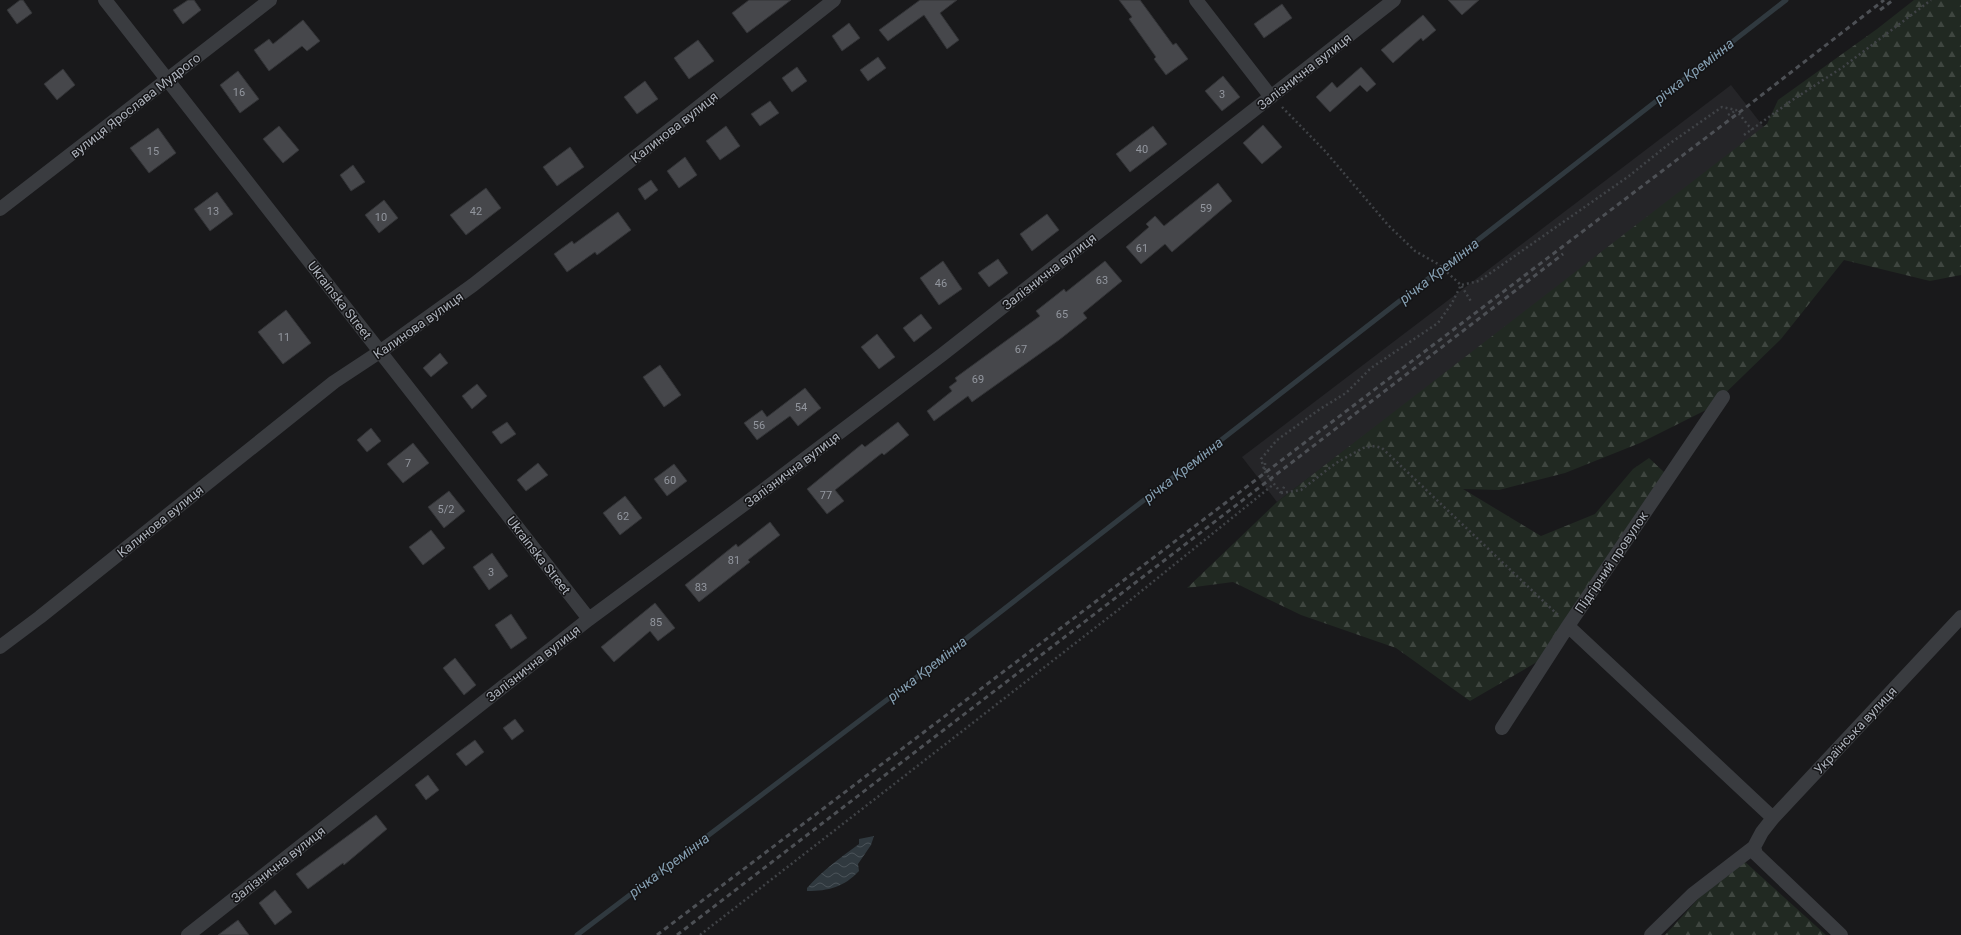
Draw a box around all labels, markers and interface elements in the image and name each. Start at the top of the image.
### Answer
street label: Залізнична вулиця [1254,30,1354,113]
water label: річка Кремінна [1650,35,1737,108]
street label: вулиця Ярослава Мудрого [67,50,203,161]
house number: 16 [233,86,245,99]
house number: 3 [1219,88,1225,101]
street label: Калинова вулиця [628,89,721,166]
house number: 40 [1136,143,1148,156]
house number: 15 [147,145,159,158]
house number: 59 [1200,202,1212,215]
house number: 13 [207,205,219,218]
house number: 42 [470,205,482,218]
house number: 10 [375,211,387,224]
street label: Залізнична вулиця [999,230,1099,313]
water label: річка Кремінна [1395,235,1482,308]
house number: 61 [1136,242,1148,255]
street label: Ukrainska Street [305,258,375,342]
house number: 63 [1096,274,1108,287]
house number: 46 [935,277,947,290]
street label: Калинова вулиця [370,289,466,362]
house number: 65 [1056,308,1068,321]
house number: 11 [278,331,290,344]
house number: 67 [1015,343,1027,356]
house number: 69 [972,373,984,386]
house number: 54 [795,401,807,414]
house number: 56 [753,419,765,432]
street label: Залізнична вулиця [742,429,843,510]
water label: річка Кремінна [1139,434,1226,507]
house number: 7 [405,457,411,470]
house number: 60 [664,474,676,487]
street label: Калинова вулиця [114,482,206,561]
house number: 77 [820,489,832,502]
house number: 5/2 [438,503,454,516]
street label: Підгірний провулок [1572,509,1651,616]
house number: 62 [617,510,629,523]
street label: Ukrainska Street [504,513,574,597]
house number: 81 [728,554,740,567]
house number: 3 [488,566,494,579]
house number: 83 [695,581,707,594]
house number: 85 [650,616,662,629]
street label: Залізнична вулиця [483,622,583,705]
water label: річка Кремінна [883,633,970,706]
street label: Українська вулиця [1811,684,1900,777]
street label: Залізнична вулиця [228,823,328,906]
water label: річка Кремінна [625,830,712,901]

